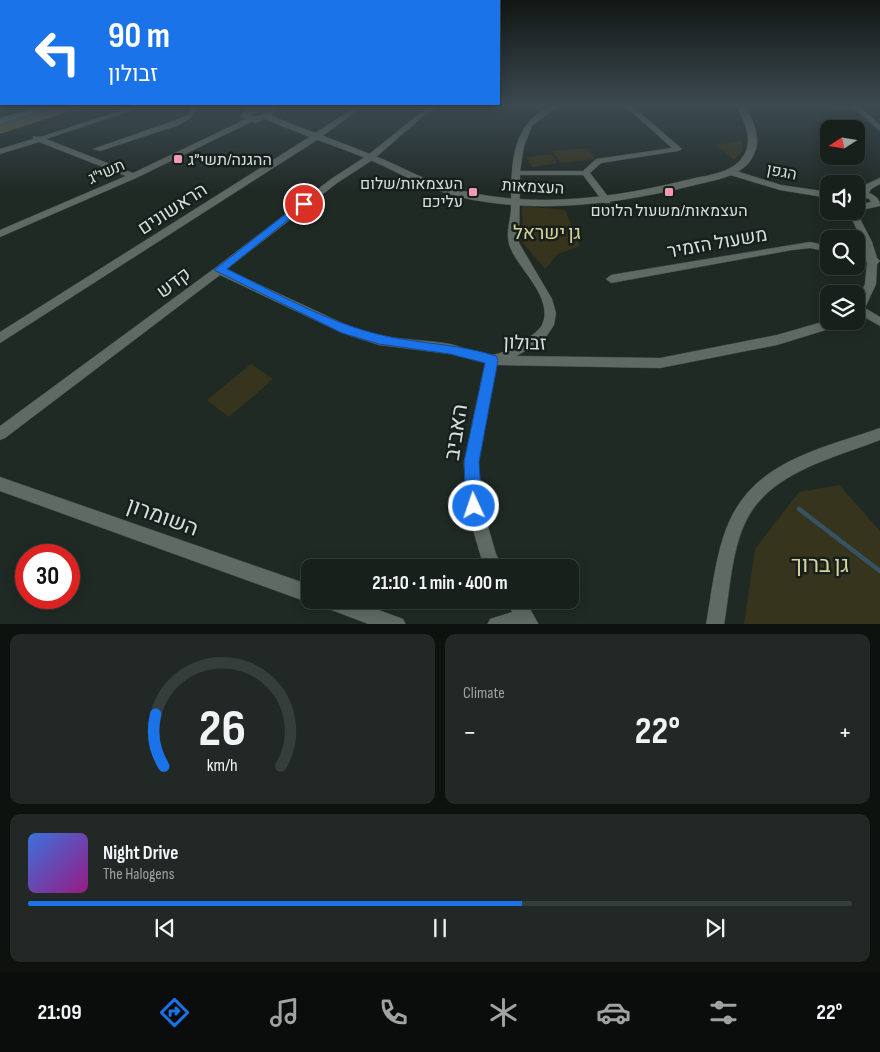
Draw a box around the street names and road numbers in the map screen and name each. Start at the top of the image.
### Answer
street label: תשי"ג [85,156,128,189]
street label: הגפן [765,160,798,185]
street label: העצמאות [501,176,565,199]
street label: הראשונים [134,178,212,240]
street label: משעול הזמיר [665,223,769,264]
street label: קדש [152,263,196,303]
street label: זבולון [503,331,547,356]
street label: האביב [439,402,474,462]
street label: השומרון [123,492,202,543]

